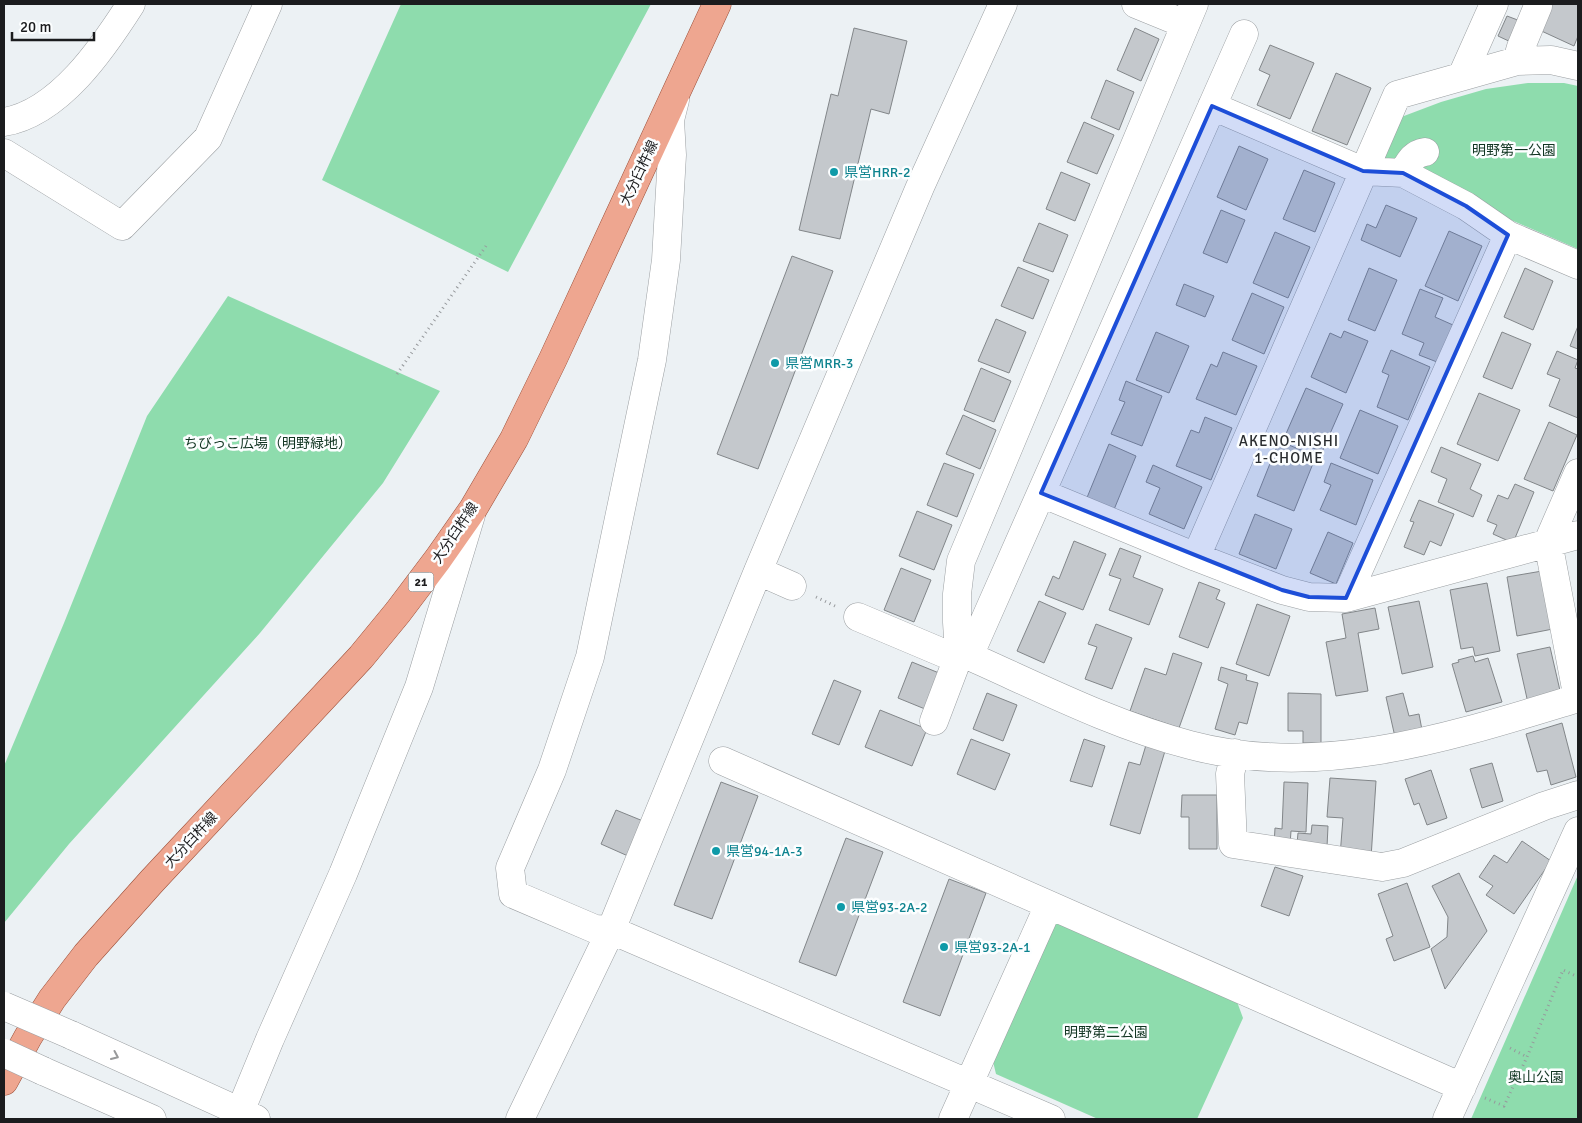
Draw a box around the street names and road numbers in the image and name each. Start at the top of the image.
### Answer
street label: 大分臼杵線 [617,138,661,208]
street label: 大分臼杵線 [428,499,482,567]
road number: 21 [408,572,434,592]
street label: 大分臼杵線 [161,809,221,871]

